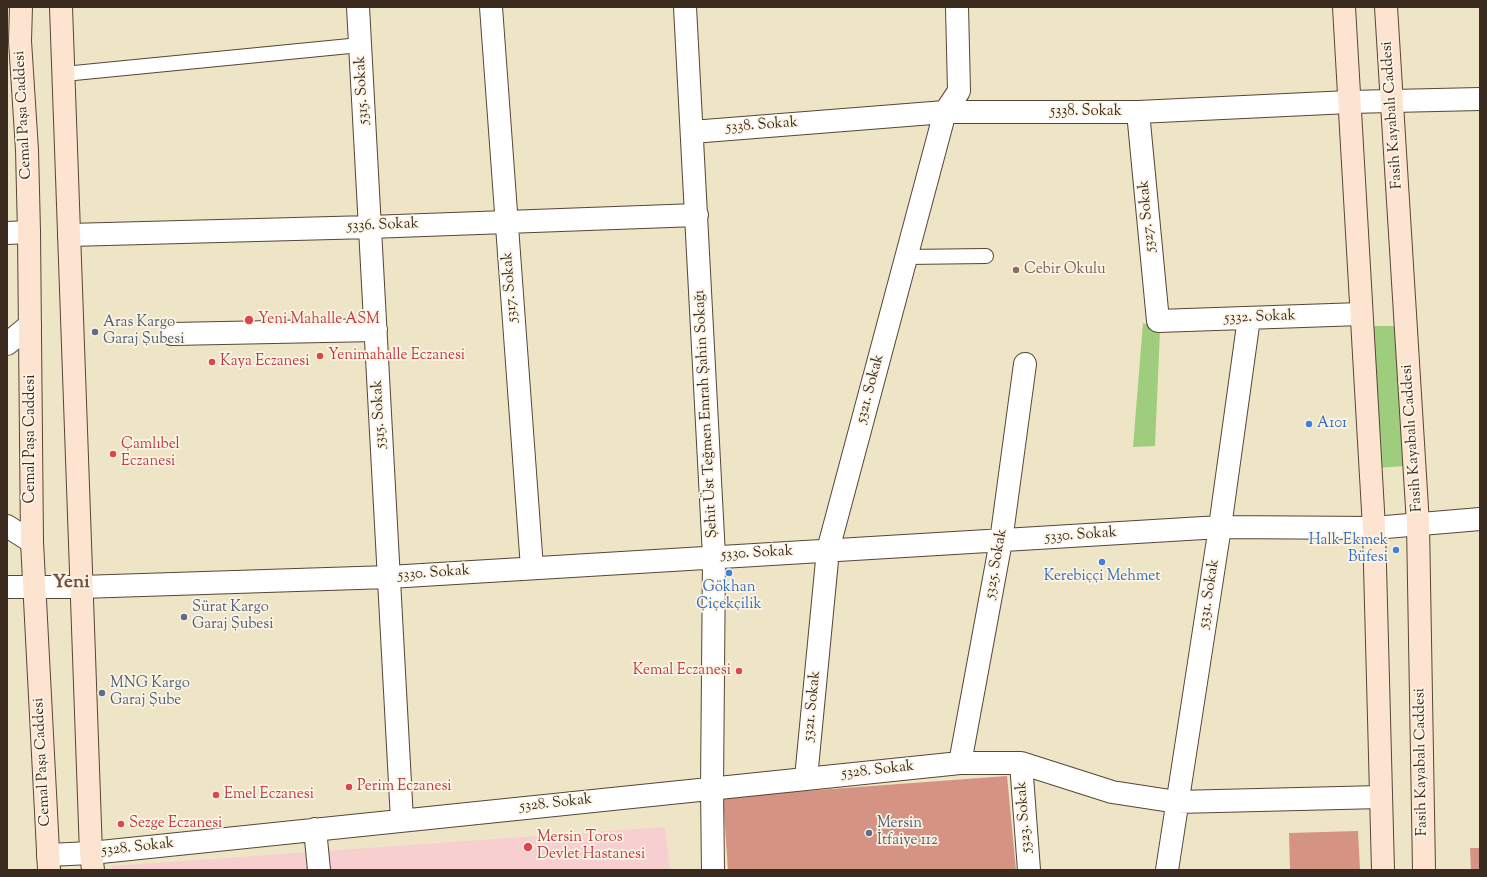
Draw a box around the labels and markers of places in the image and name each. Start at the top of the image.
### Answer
place label: Cebir Okulu [1024,261,1106,279]
marker: Cebir Okulu [1011,265,1021,275]
place label: Yeni Mahalle ASM [258,311,380,329]
place label: Aras Kargo Garaj Şubesi [103,314,184,349]
marker: Yeni Mahalle ASM [243,314,255,326]
marker: Aras Kargo Garaj Şubesi [90,327,100,337]
place label: Yenimahalle Eczanesi [328,347,465,365]
marker: Yenimahalle Eczanesi [315,351,325,361]
place label: Kaya Eczanesi [220,353,309,371]
marker: Kaya Eczanesi [207,357,217,367]
place label: A101 [1317,415,1347,433]
marker: A101 [1304,419,1314,429]
place label: Çamlıbel Eczanesi [121,436,180,471]
marker: Çamlıbel Eczanesi [108,449,118,459]
place label: Halk Ekmek Büfesi [1309,532,1388,567]
marker: Halk Ekmek Büfesi [1391,545,1401,555]
marker: Kerebiççi Mehmet [1097,557,1107,567]
marker: Gökhan Çiçekçilik [724,568,734,578]
place label: Kerebiççi Mehmet [1044,568,1160,586]
place label: Gökhan Çiçekçilik [696,579,762,614]
place label: Sürat Kargo Garaj Şubesi [192,599,273,634]
marker: Sürat Kargo Garaj Şubesi [179,612,189,622]
place label: Kemal Eczanesi [633,662,731,680]
marker: Kemal Eczanesi [734,666,744,676]
place label: MNG Kargo Garaj Şube [110,675,190,710]
marker: MNG Kargo Garaj Şube [97,688,107,698]
place label: Perim Eczanesi [357,778,452,796]
marker: Perim Eczanesi [344,782,354,792]
place label: Emel Eczanesi [224,786,314,804]
marker: Emel Eczanesi [211,790,221,800]
place label: Sezge Eczanesi [129,815,222,833]
place label: Mersin İtfaiye 112 [877,815,938,850]
marker: Sezge Eczanesi [116,819,126,829]
marker: Mersin İtfaiye 112 [864,828,874,838]
place label: Mersin Toros Devlet Hastanesi [537,829,645,864]
marker: Mersin Toros Devlet Hastanesi [522,841,534,853]

